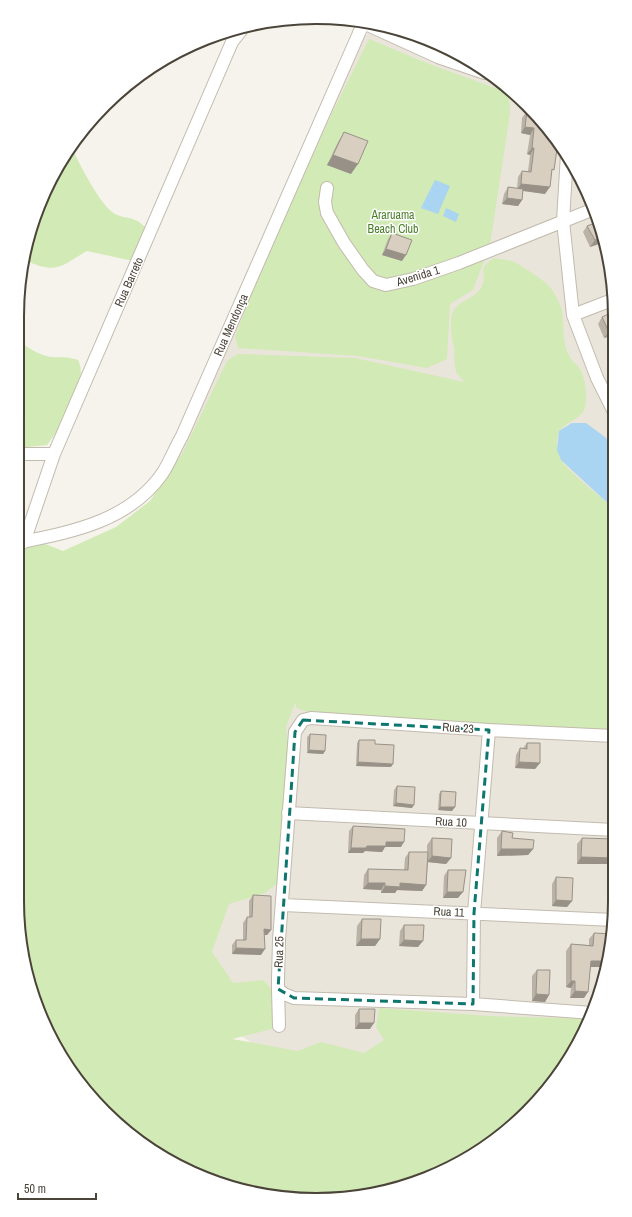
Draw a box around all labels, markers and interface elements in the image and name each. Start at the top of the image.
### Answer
park label: Araruama Beach Club [368,207,418,237]
street label: Rua Barreto [111,255,147,309]
street label: Avenida 1 [394,262,442,290]
street label: Rua Mendonça [210,291,252,359]
street label: Rua 23 [442,719,474,737]
street label: Rua 10 [435,813,467,831]
street label: Rua 11 [433,903,465,921]
street label: Rua 25 [270,935,288,968]
scale bar [18,1175,96,1201]
text: 50 m [24,1181,46,1197]

